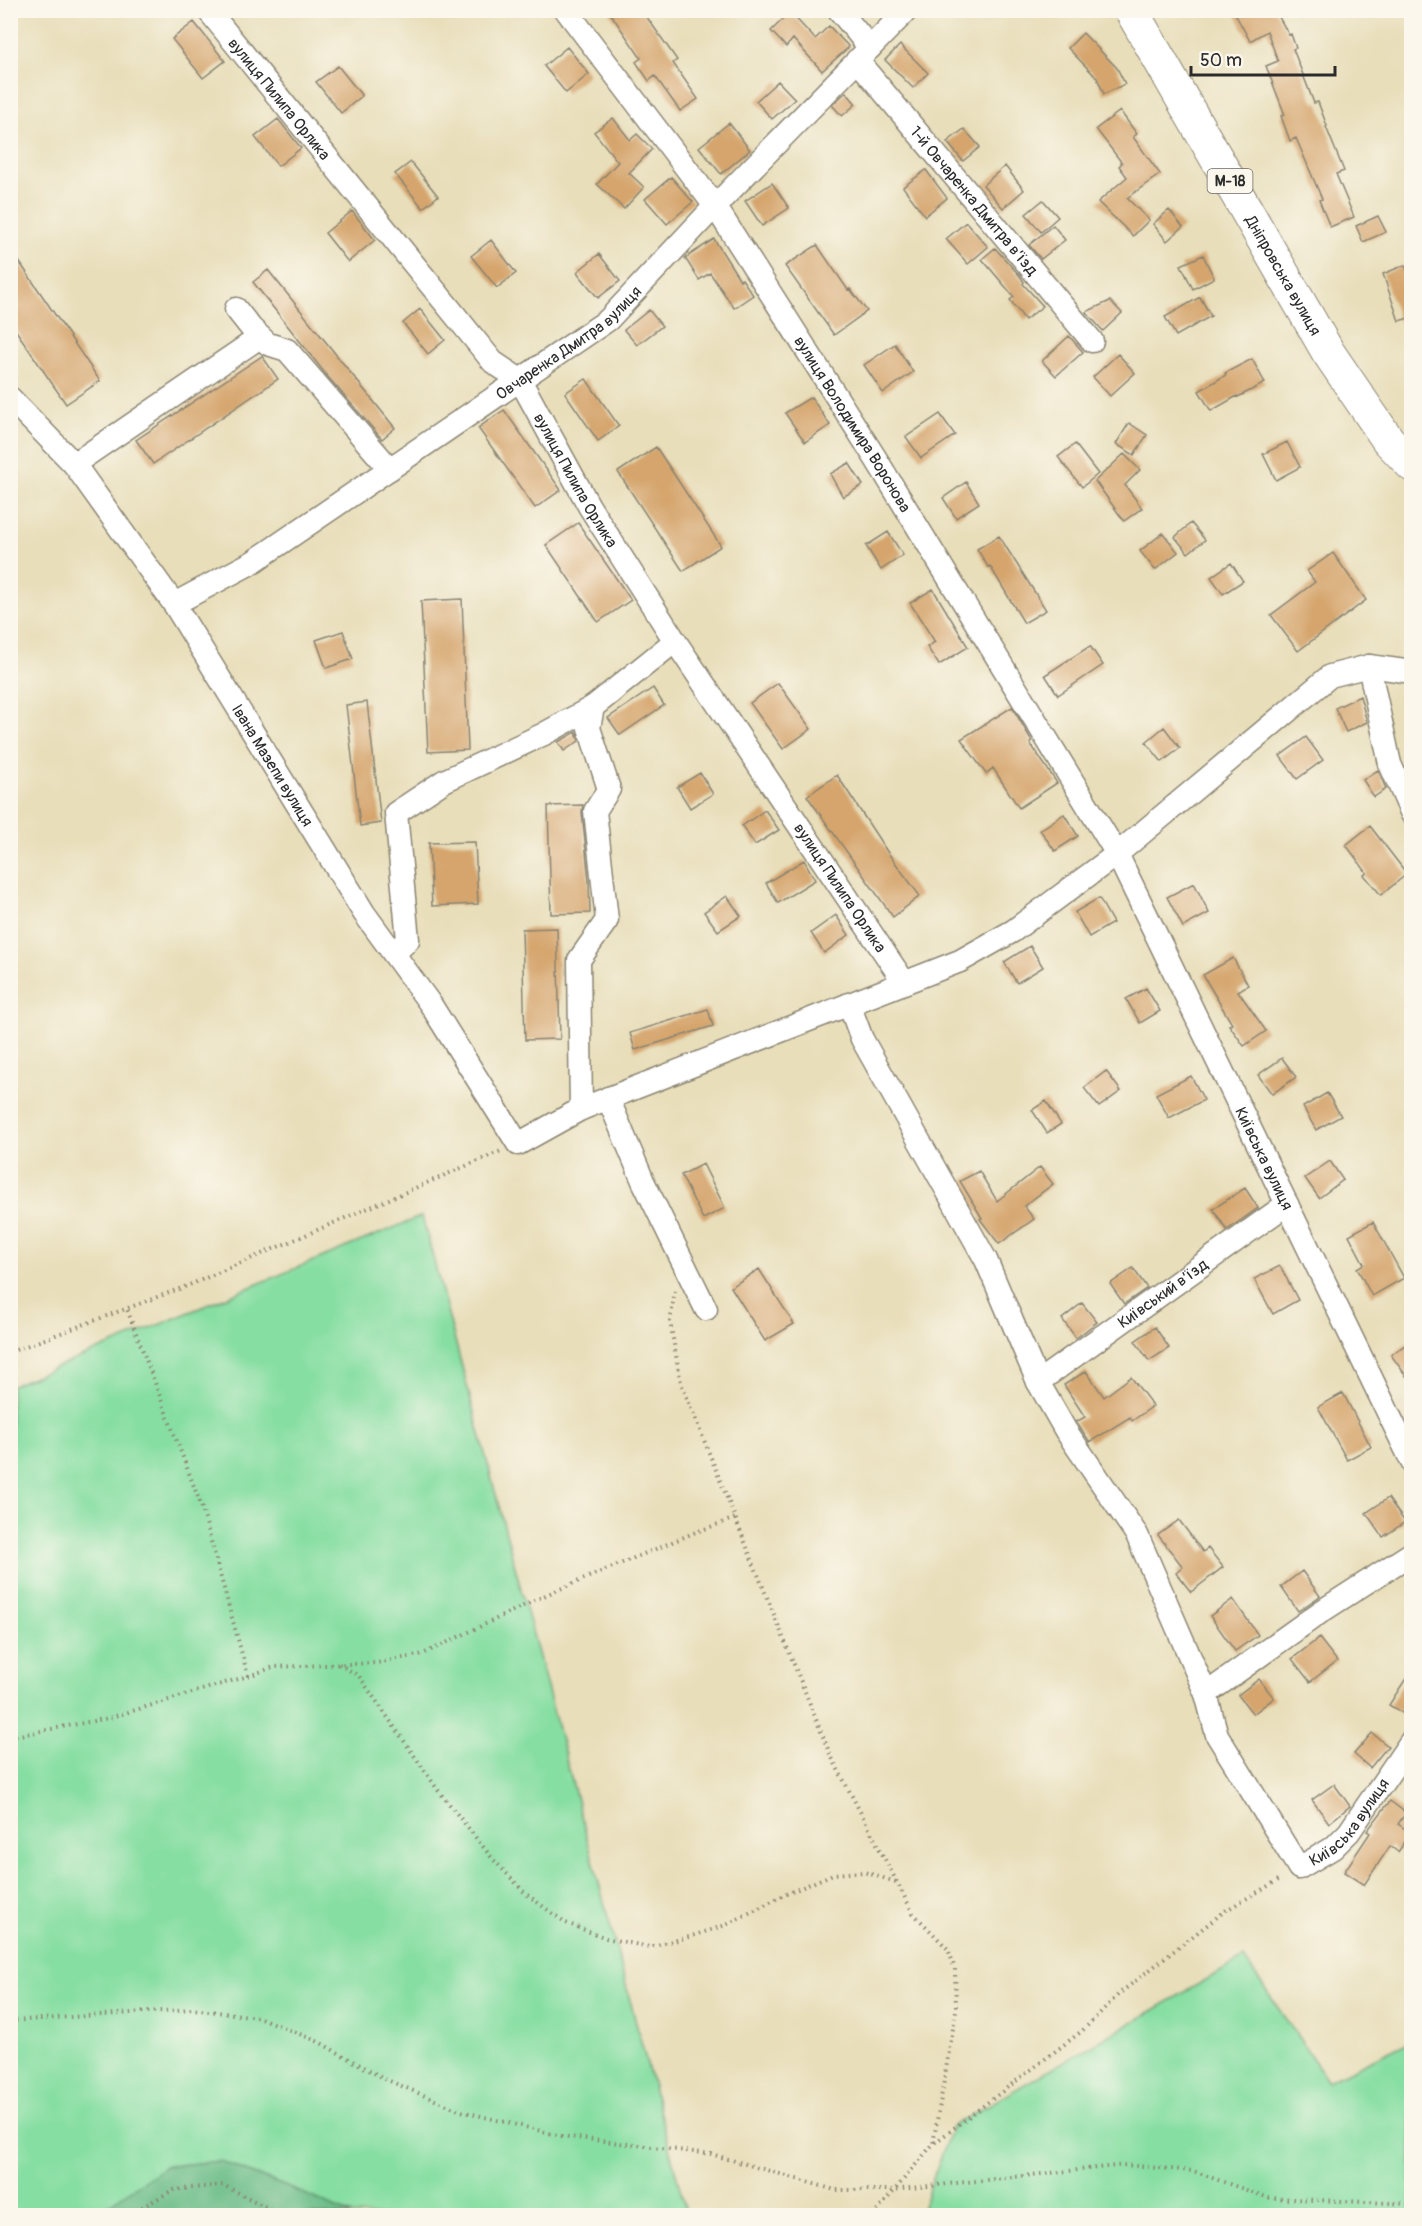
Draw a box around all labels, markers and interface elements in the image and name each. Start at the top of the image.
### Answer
street label: вулиця Пилипа Орлика [223,34,334,164]
scale bar [1191,39,1335,77]
text: 50 m [1200,49,1242,72]
street label: 1-й Овчаренка Дмитра в’їзд [905,122,1042,280]
road number: М-18 [1208,169,1252,193]
street label: Дніпровська вулиця [1240,211,1325,339]
street label: Овчаренка Дмитра вулиця [492,282,646,405]
street label: вулиця Володимира Воронова [789,332,915,516]
street label: вулиця Пилипа Орлика [529,410,622,551]
street label: Івана Мазепи вулиця [227,701,317,830]
street label: вулиця Пилипа Орлика [789,820,890,957]
street label: Київська вулиця [1230,1104,1297,1214]
street label: Київський в’їзд [1114,1255,1212,1333]
street label: Київська вулиця [1306,1775,1394,1871]

